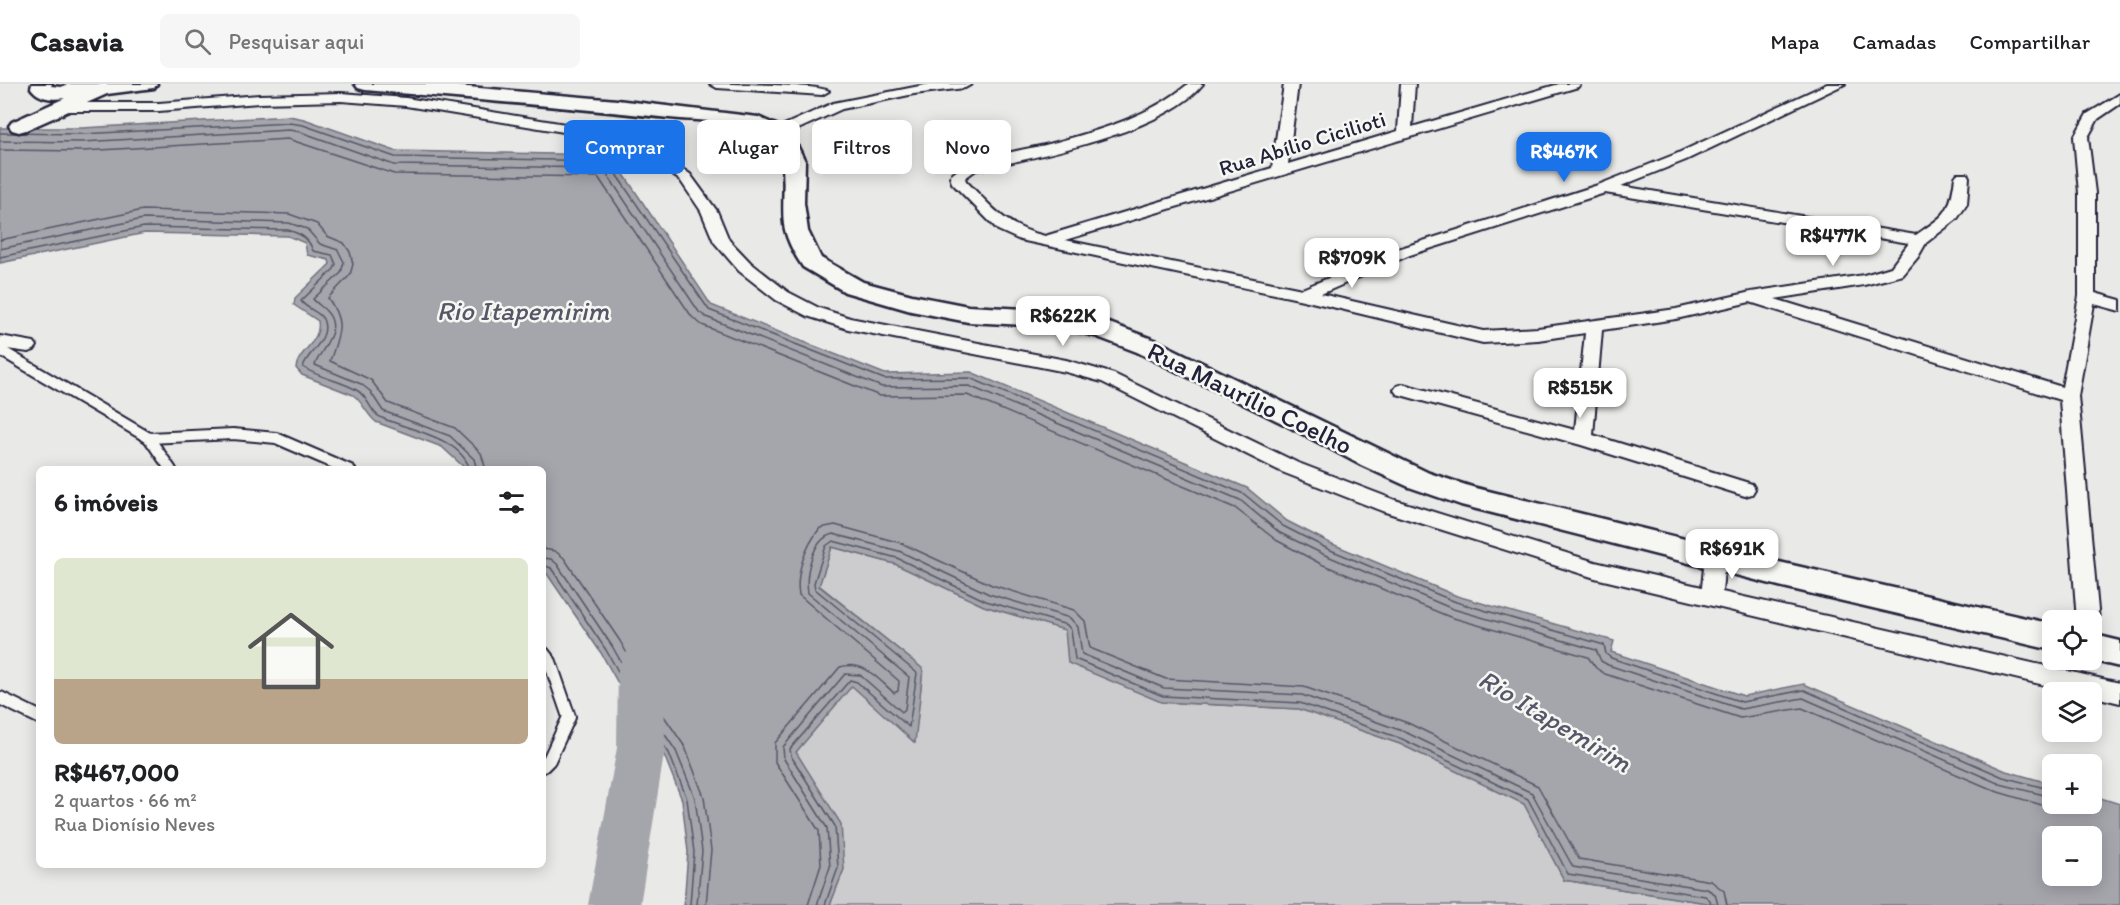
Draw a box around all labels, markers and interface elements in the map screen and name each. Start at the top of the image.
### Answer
search box [160,14,580,68]
text: Casavia [30,24,124,58]
icon: search [181,25,214,58]
text: Pesquisar aqui [229,28,365,55]
text: Mapa [1771,29,1819,54]
text: Camadas [1852,29,1936,54]
text: Compartilhar [1969,29,2090,54]
street label: Rua Abílio Cicilioti [1216,105,1389,182]
chip: Comprar [564,120,685,174]
chip: Alugar [697,120,800,174]
chip: Filtros [812,120,912,174]
chip: Novo [924,120,1011,174]
pin: R$467K [1515,132,1613,183]
text: R$467K [1530,139,1598,163]
pin: R$477K [1784,216,1882,267]
text: R$477K [1800,223,1866,247]
pin: R$709K [1303,238,1401,289]
text: R$709K [1318,245,1386,269]
water label: Rio Itapemirim [437,294,609,327]
pin: R$622K [1014,296,1112,347]
text: R$622K [1030,303,1096,327]
street label: Rua Maurílio Coelho [1142,335,1358,461]
pin: R$515K [1531,368,1629,419]
text: R$515K [1547,375,1613,399]
text: 6 imóveis [54,486,158,518]
icon: filters [495,486,528,519]
pin: R$691K [1683,529,1781,580]
text: R$691K [1699,536,1765,560]
icon: home [237,597,345,705]
map controls [2042,610,2102,886]
button: locate [2042,610,2102,670]
water label: Rio Itapemirim [1473,662,1638,779]
button: layers [2042,682,2102,742]
button: + [2042,754,2102,814]
text: R$467,000 [54,756,179,788]
text: 2 quartos · 66 m² [54,788,197,812]
text: Rua Dionísio Neves [54,812,215,836]
button: − [2042,826,2102,886]

